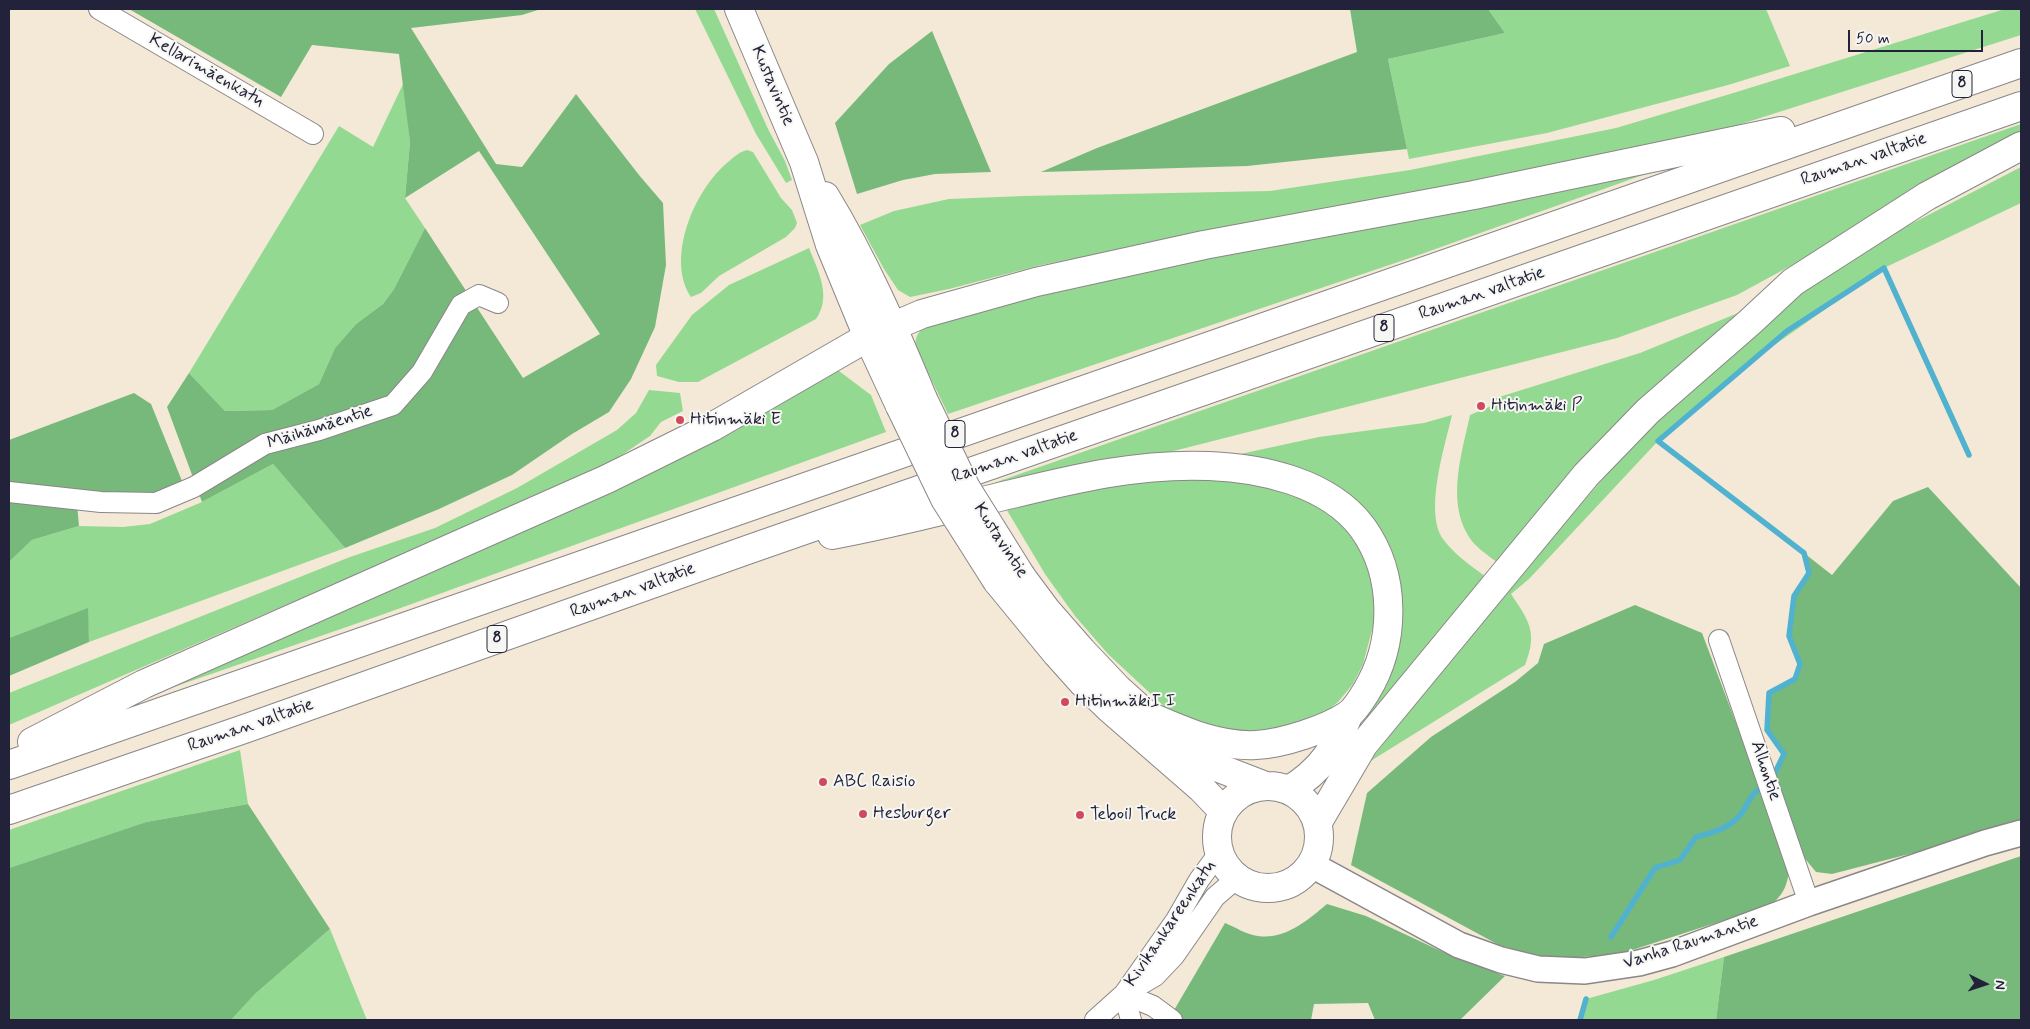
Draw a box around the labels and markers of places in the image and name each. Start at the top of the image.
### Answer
place label: Hitinmäki P [1491,395,1582,417]
marker: Hitinmäki P [1475,400,1487,412]
place label: Hitinmäki E [690,409,781,431]
marker: Hitinmäki E [674,414,686,426]
place label: HitinmäkiI I [1075,691,1175,713]
marker: HitinmäkiI I [1059,696,1071,708]
place label: ABC Raisio [833,771,915,793]
marker: ABC Raisio [817,776,829,788]
place label: Hesburger [873,803,951,825]
place label: Teboil Truck [1090,804,1176,826]
marker: Hesburger [857,808,869,820]
marker: Teboil Truck [1074,809,1086,821]

